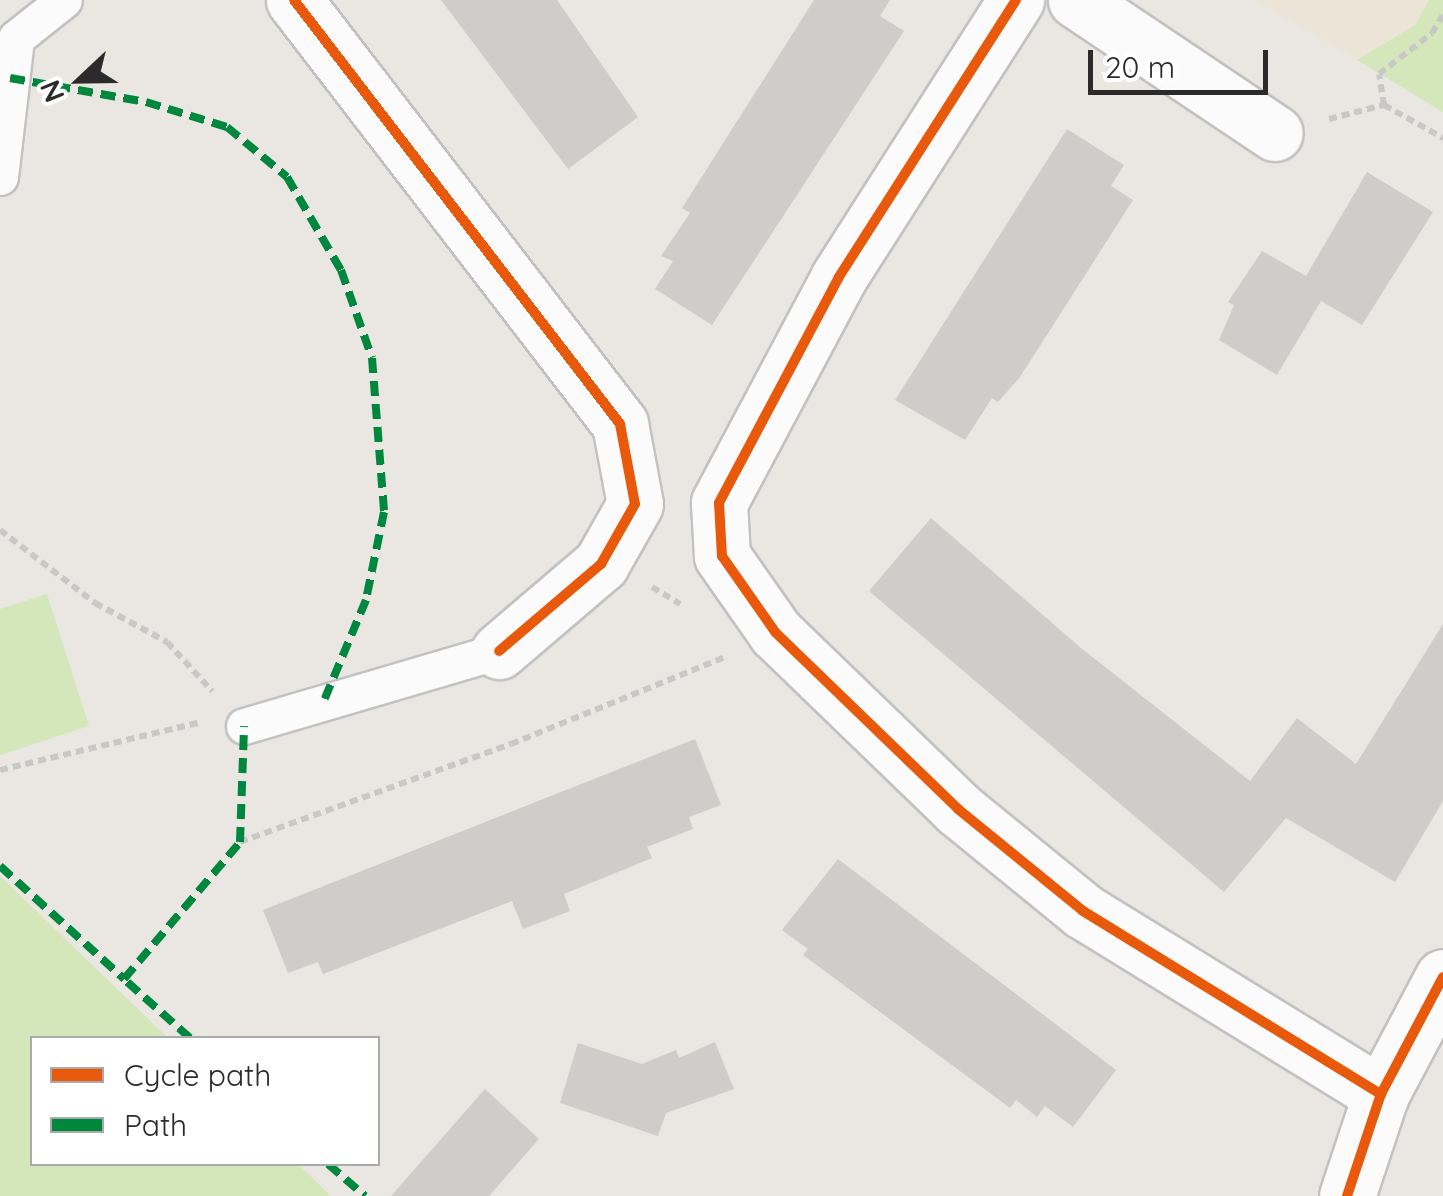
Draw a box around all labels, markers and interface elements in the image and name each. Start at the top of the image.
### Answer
north arrow [30,30,130,130]
scale bar [1093,30,1273,92]
text: 20 m [1105,48,1175,86]
text: N [32,75,72,108]
legend [30,1036,380,1166]
text: Cycle path [124,1056,271,1094]
text: Path [124,1106,187,1144]

